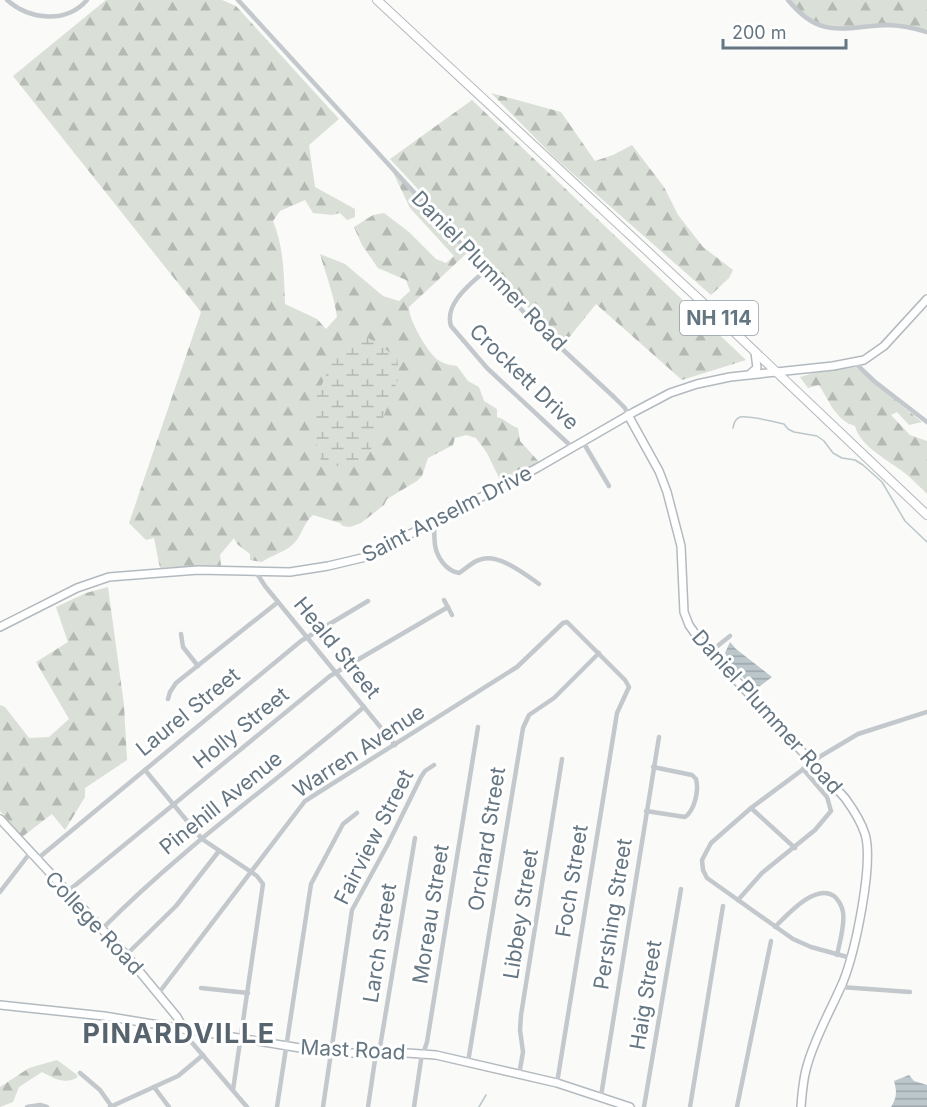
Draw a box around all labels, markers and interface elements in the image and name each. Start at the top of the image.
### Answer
scale bar [723,12,846,50]
text: 200 m [732,22,787,43]
street label: Daniel Plummer Road [407,186,572,356]
road number: NH 114 [680,301,758,335]
street label: Crockett Drive [465,318,584,435]
street label: Saint Anselm Drive [358,460,536,567]
street label: Heald Street [289,592,386,703]
street label: Daniel Plummer Road [687,624,848,799]
street label: Laurel Street [131,662,245,761]
street label: Holly Street [188,681,294,774]
street label: Warren Avenue [288,699,429,802]
street label: Pinehill Avenue [154,746,287,860]
street label: Fairview Street [329,765,418,908]
street label: Orchard Street [463,765,510,913]
street label: Foch Street [550,823,593,939]
street label: Pershing Street [588,837,637,991]
street label: Moreau Street [407,842,454,985]
street label: Libbey Street [498,847,543,981]
street label: College Road [40,866,149,979]
street label: Larch Street [358,881,401,1005]
street label: Haig Street [625,938,667,1051]
district label: PINARDVILLE [82,1017,276,1050]
street label: Mast Road [300,1034,406,1065]

